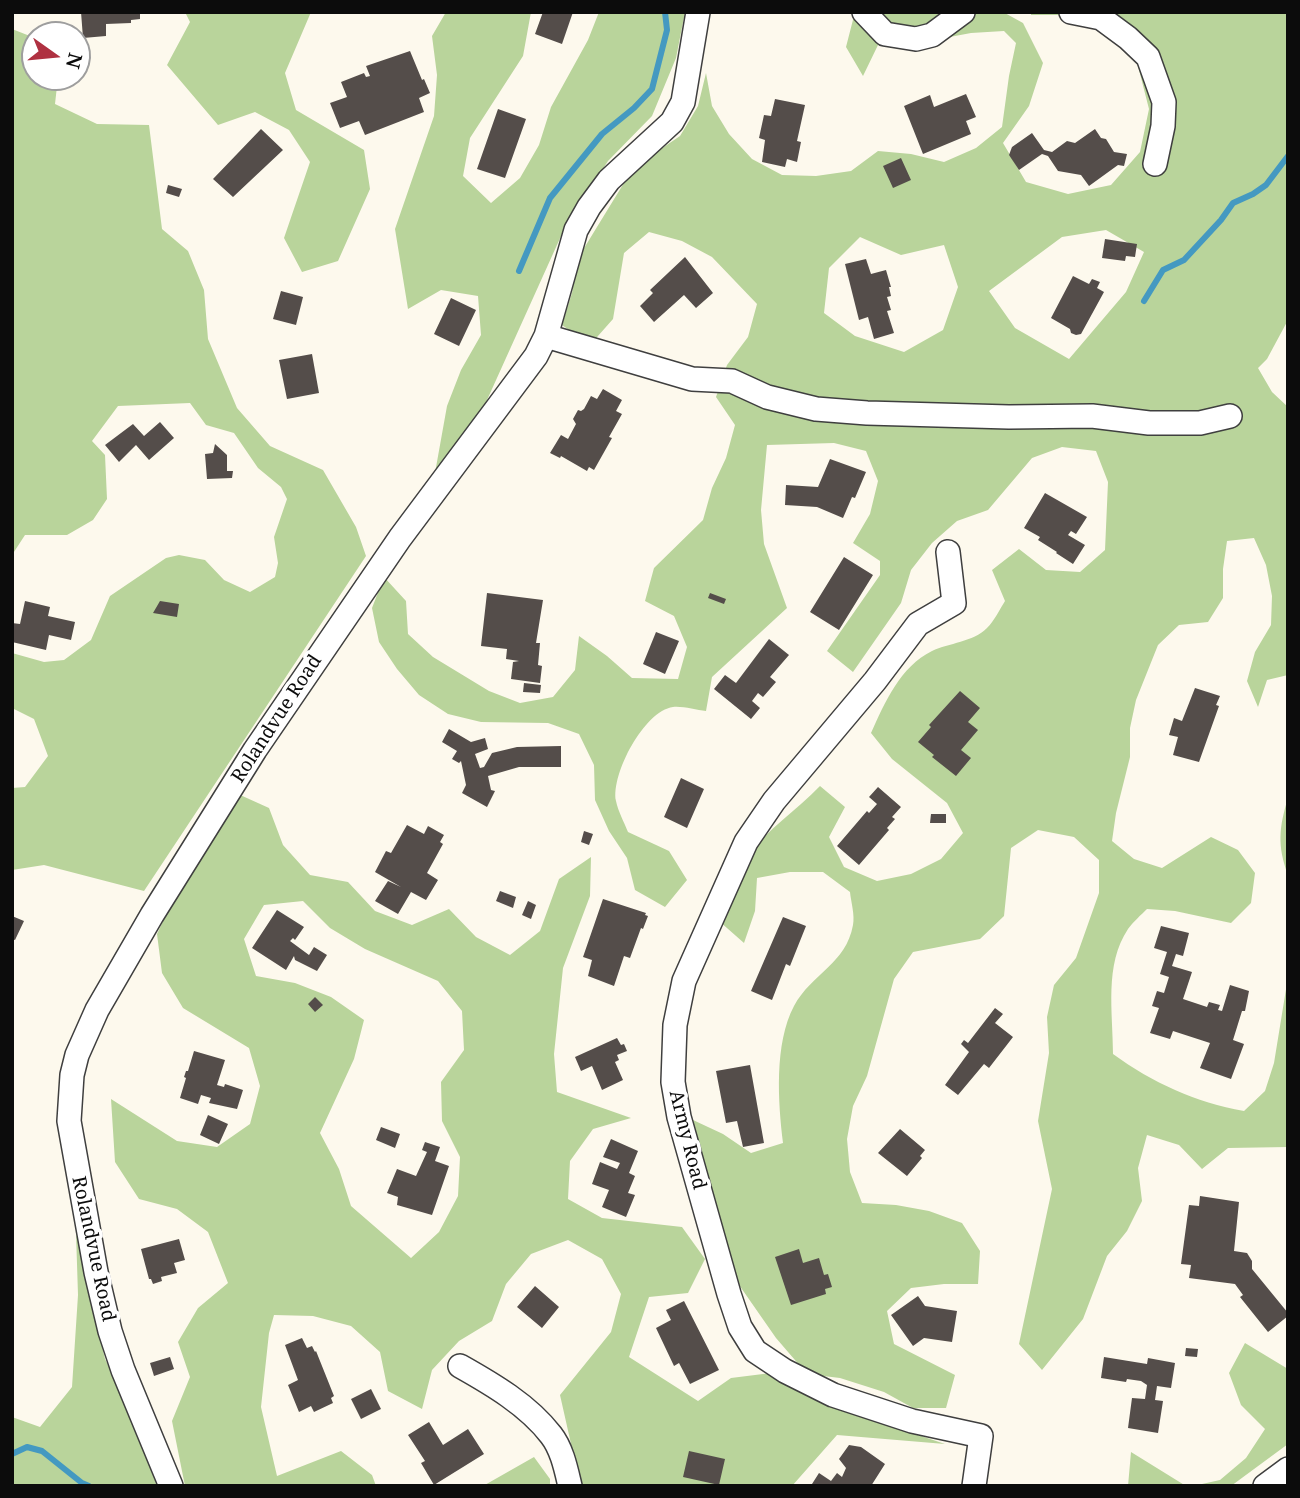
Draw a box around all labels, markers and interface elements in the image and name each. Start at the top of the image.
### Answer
north arrow [21,21,91,91]
text: N [60,50,89,72]
street label: Rolandvue Road [227,651,327,787]
street label: Army Road [664,1088,710,1192]
street label: Rolandvue Road [66,1174,120,1324]

